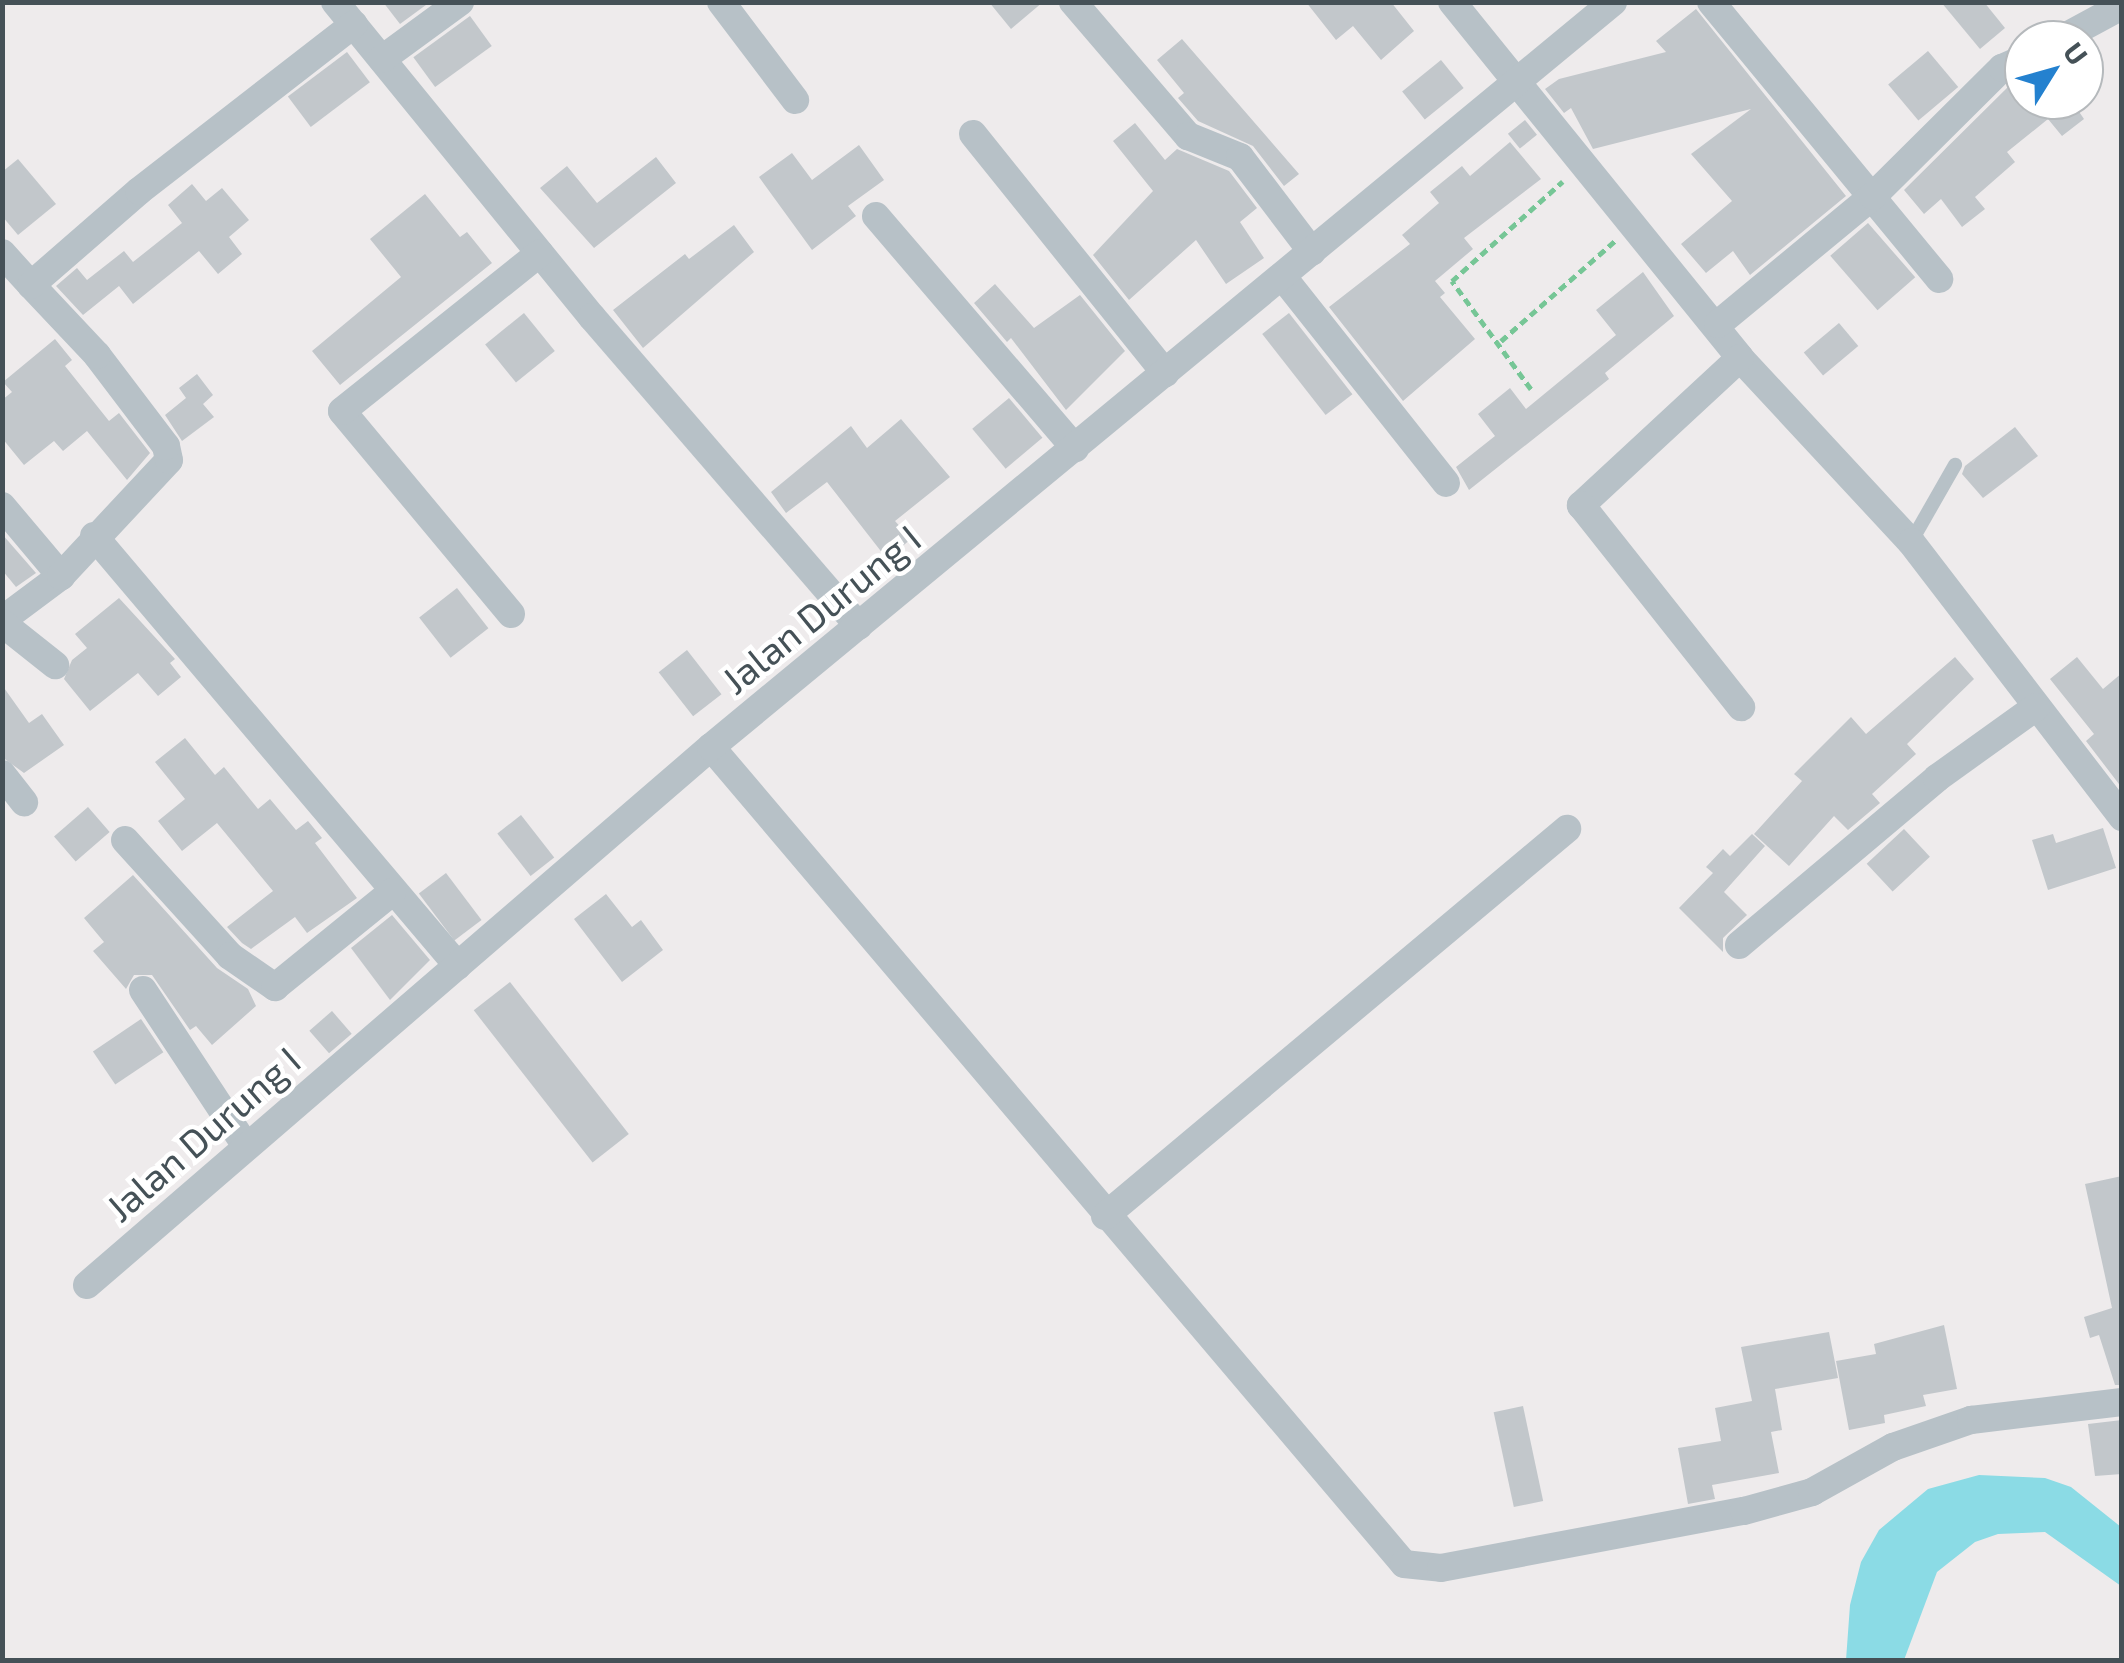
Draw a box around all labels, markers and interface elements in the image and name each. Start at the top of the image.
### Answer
north arrow [2004,20,2104,120]
text: U [2057,35,2096,71]
street label: Jalan Durung I [713,515,929,703]
street label: Jalan Durung I [97,1037,309,1231]

